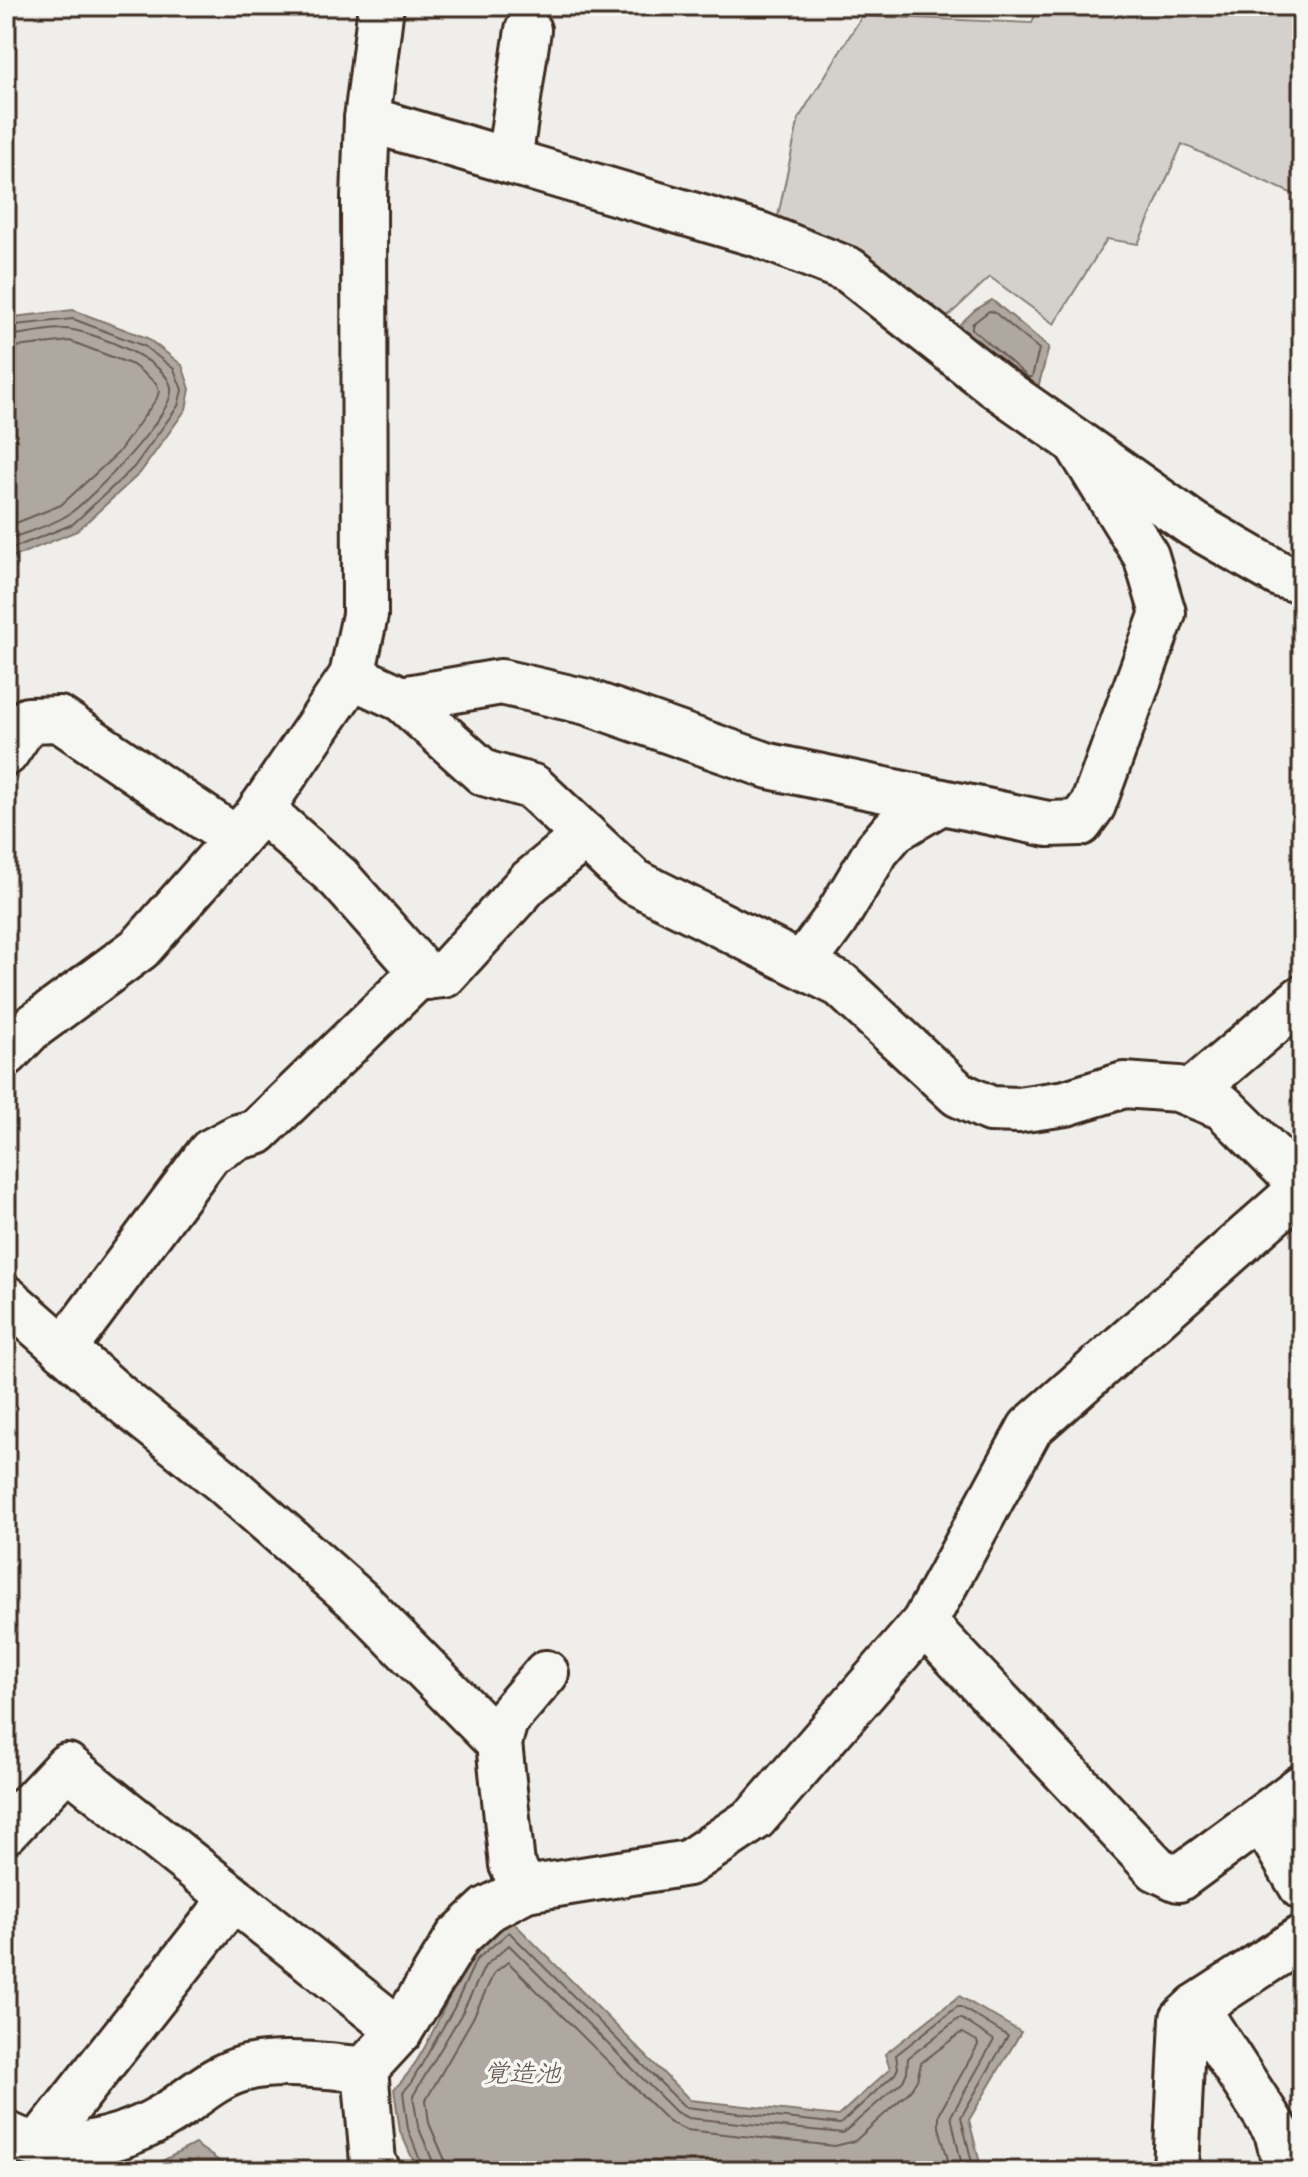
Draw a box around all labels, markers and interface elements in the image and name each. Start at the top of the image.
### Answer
water label: 覚造池 [483,2061,562,2093]

